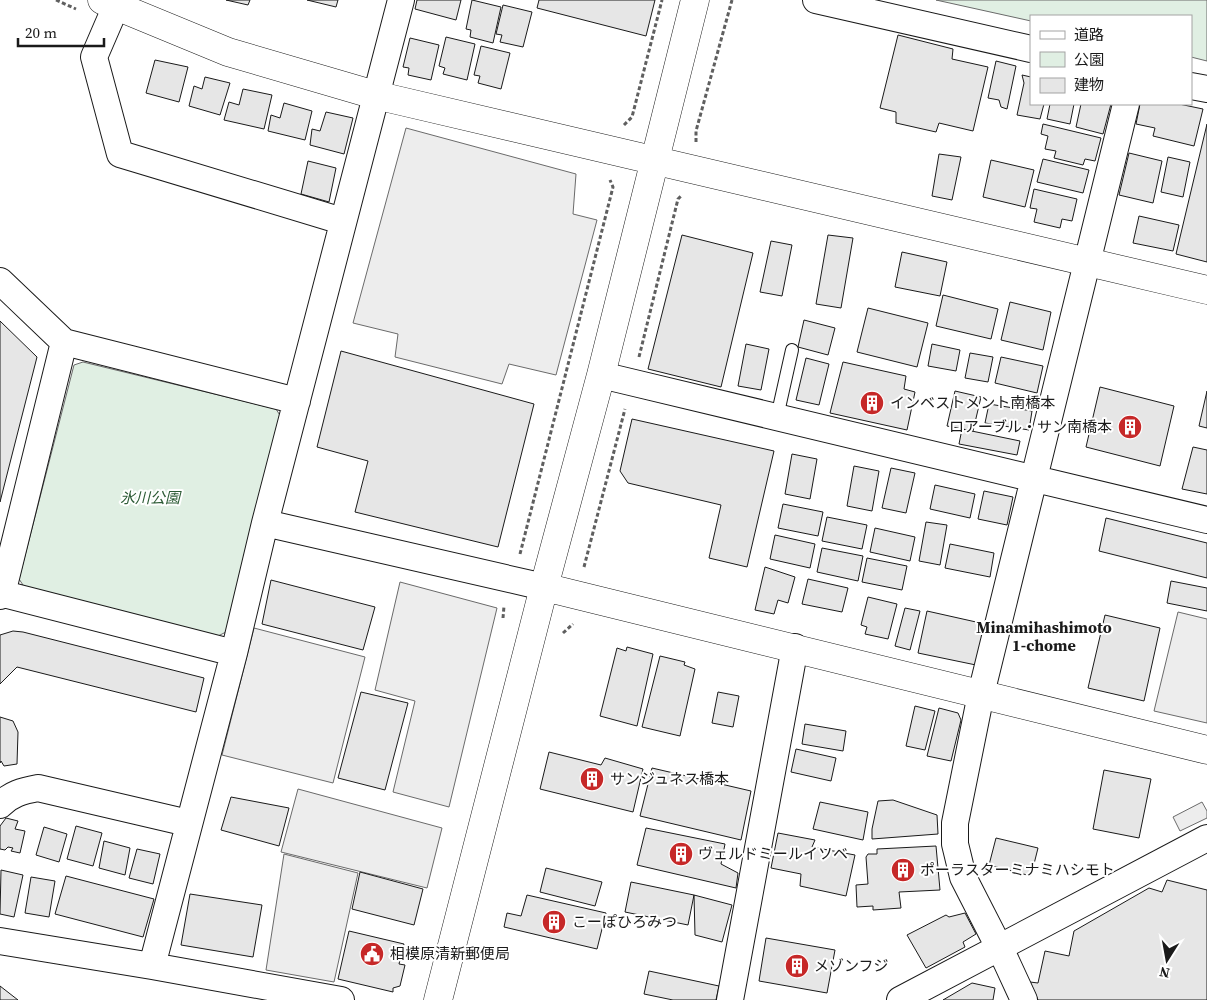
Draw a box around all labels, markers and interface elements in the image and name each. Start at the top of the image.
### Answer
scale bar [18,15,104,47]
legend [1030,15,1192,105]
text: 20 m [25,22,57,43]
text: 道路 [1074,24,1104,45]
text: 公園 [1074,49,1104,70]
text: 建物 [1074,74,1104,95]
building icon: インベストメント南橋本 [859,390,885,416]
place label: インベストメント南橋本 [890,392,1055,413]
building icon: ロアーブル・サン南橋本 [1117,414,1143,440]
place label: ロアーブル・サン南橋本 [949,416,1112,437]
park label: 氷川公園 [120,487,182,508]
district label: Minamihashimoto 1-chome [976,616,1112,656]
building icon: サンジュネス橋本 [579,766,605,792]
place label: サンジュネス橋本 [610,768,729,789]
building icon: ヴェルドミールイソベ [668,841,694,867]
place label: ヴェルドミールイソベ [698,843,848,864]
building icon: ポーラスターミナミハシモト [890,857,916,883]
place label: ポーラスターミナミハシモト [920,859,1115,880]
building icon: こーぽひろみつ [541,909,567,935]
place label: こーぽひろみつ [572,911,677,932]
north arrow [1142,935,1192,985]
public building icon: 相模原清新郵便局 [359,941,385,967]
place label: 相模原清新郵便局 [390,943,510,964]
building icon: メゾンフジ [784,953,810,979]
place label: メゾンフジ [814,955,889,976]
text: N [1158,962,1171,984]

